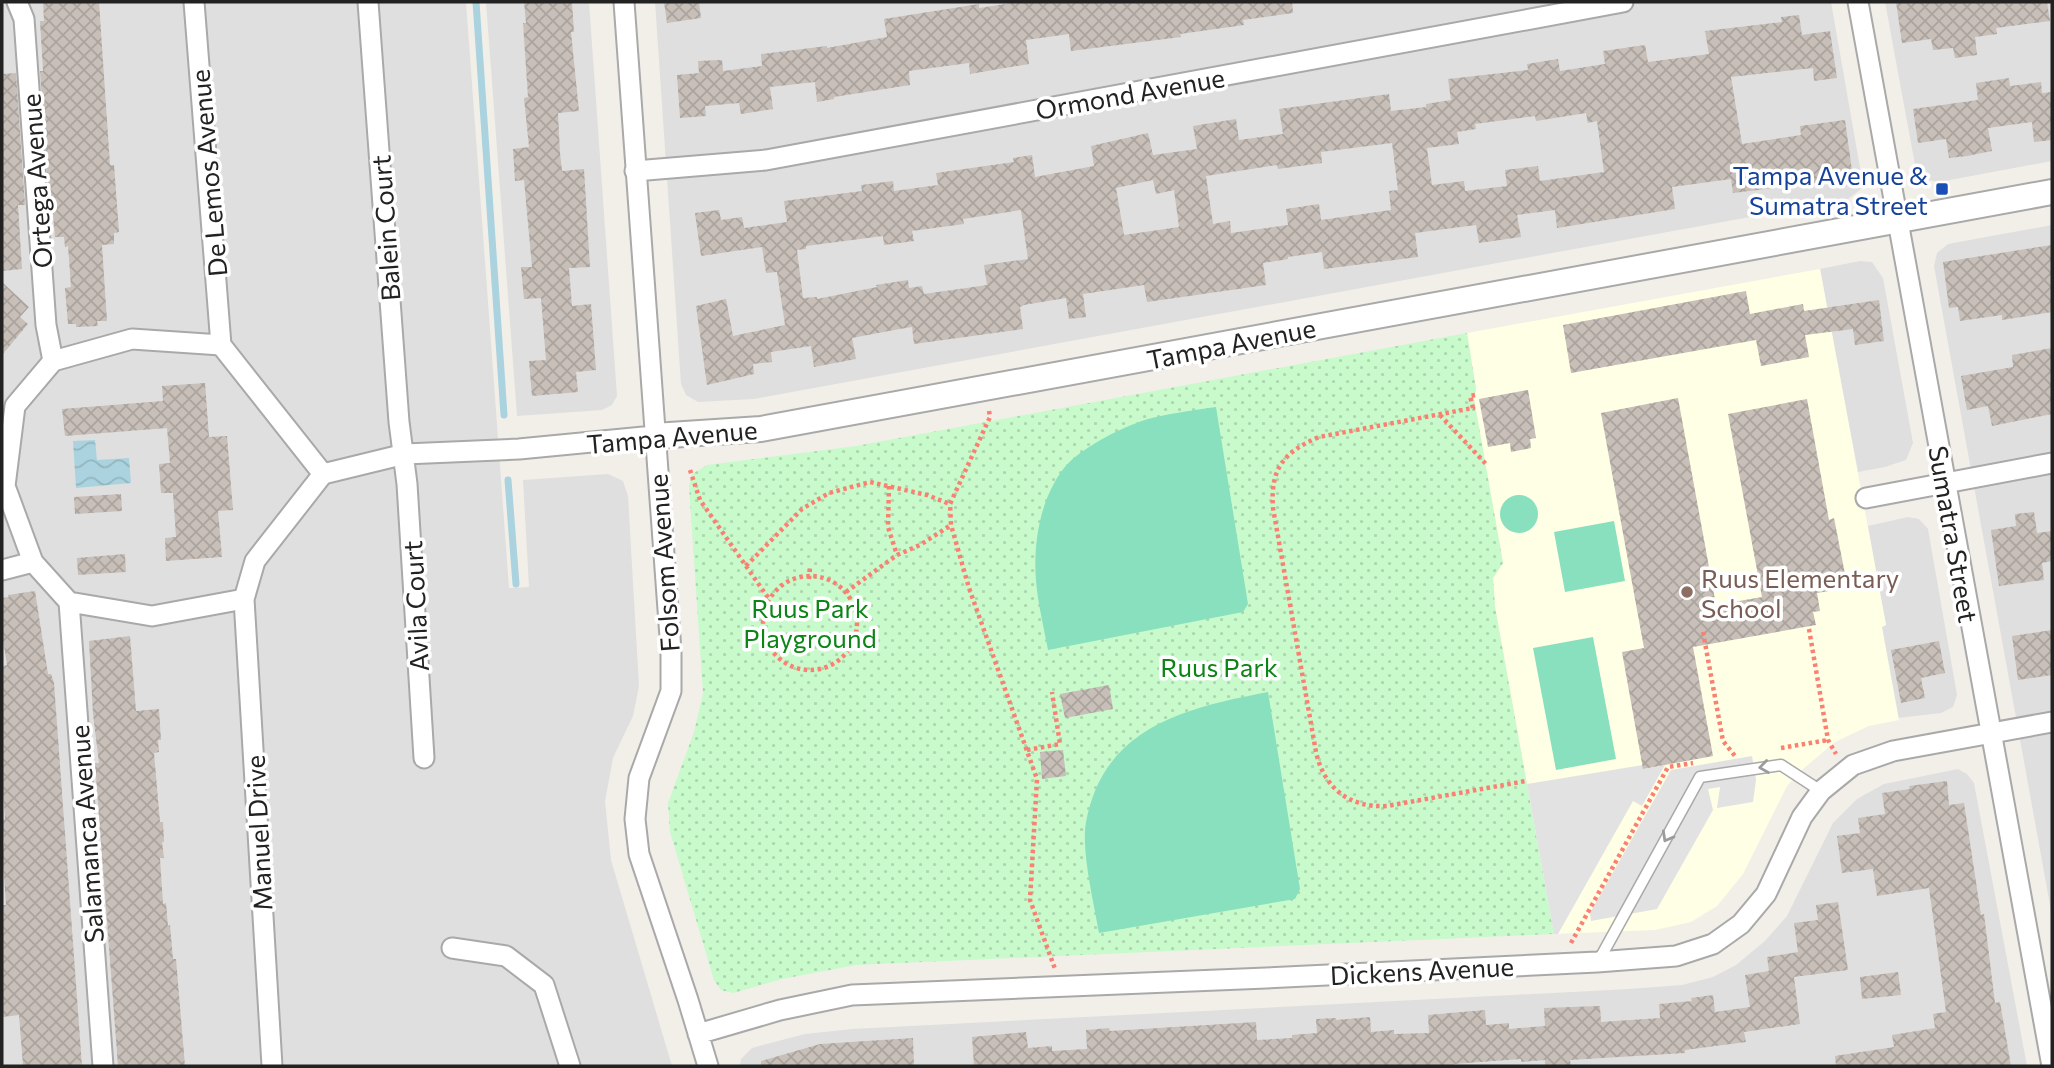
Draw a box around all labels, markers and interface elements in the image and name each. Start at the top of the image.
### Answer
street label: Ormond Avenue [1033,61,1227,125]
street label: De Lemos Avenue [183,68,233,278]
street label: Ortega Avenue [14,93,58,269]
street label: Balein Court [364,154,406,302]
place label: Tampa Avenue & Sumatra Street [1733,159,1928,220]
marker: Tampa Avenue & Sumatra Street [1934,181,1950,197]
street label: Tampa Avenue [1144,311,1318,375]
street label: Tampa Avenue [585,413,759,459]
street label: Sumatra Street [1923,443,1985,625]
street label: Folsom Avenue [641,473,685,653]
street label: Avila Court [396,540,434,672]
place label: Ruus Elementary School [1701,562,1899,623]
marker: Ruus Elementary School [1679,584,1695,600]
park label: Ruus Park Playground [743,592,877,653]
park label: Ruus Park [1160,651,1278,682]
street label: Salamanca Avenue [63,724,109,944]
street label: Manuel Drive [238,754,278,912]
one-way arrow [1758,760,1770,775]
one-way arrow [1662,830,1675,842]
street label: Dickens Avenue [1329,950,1515,990]

